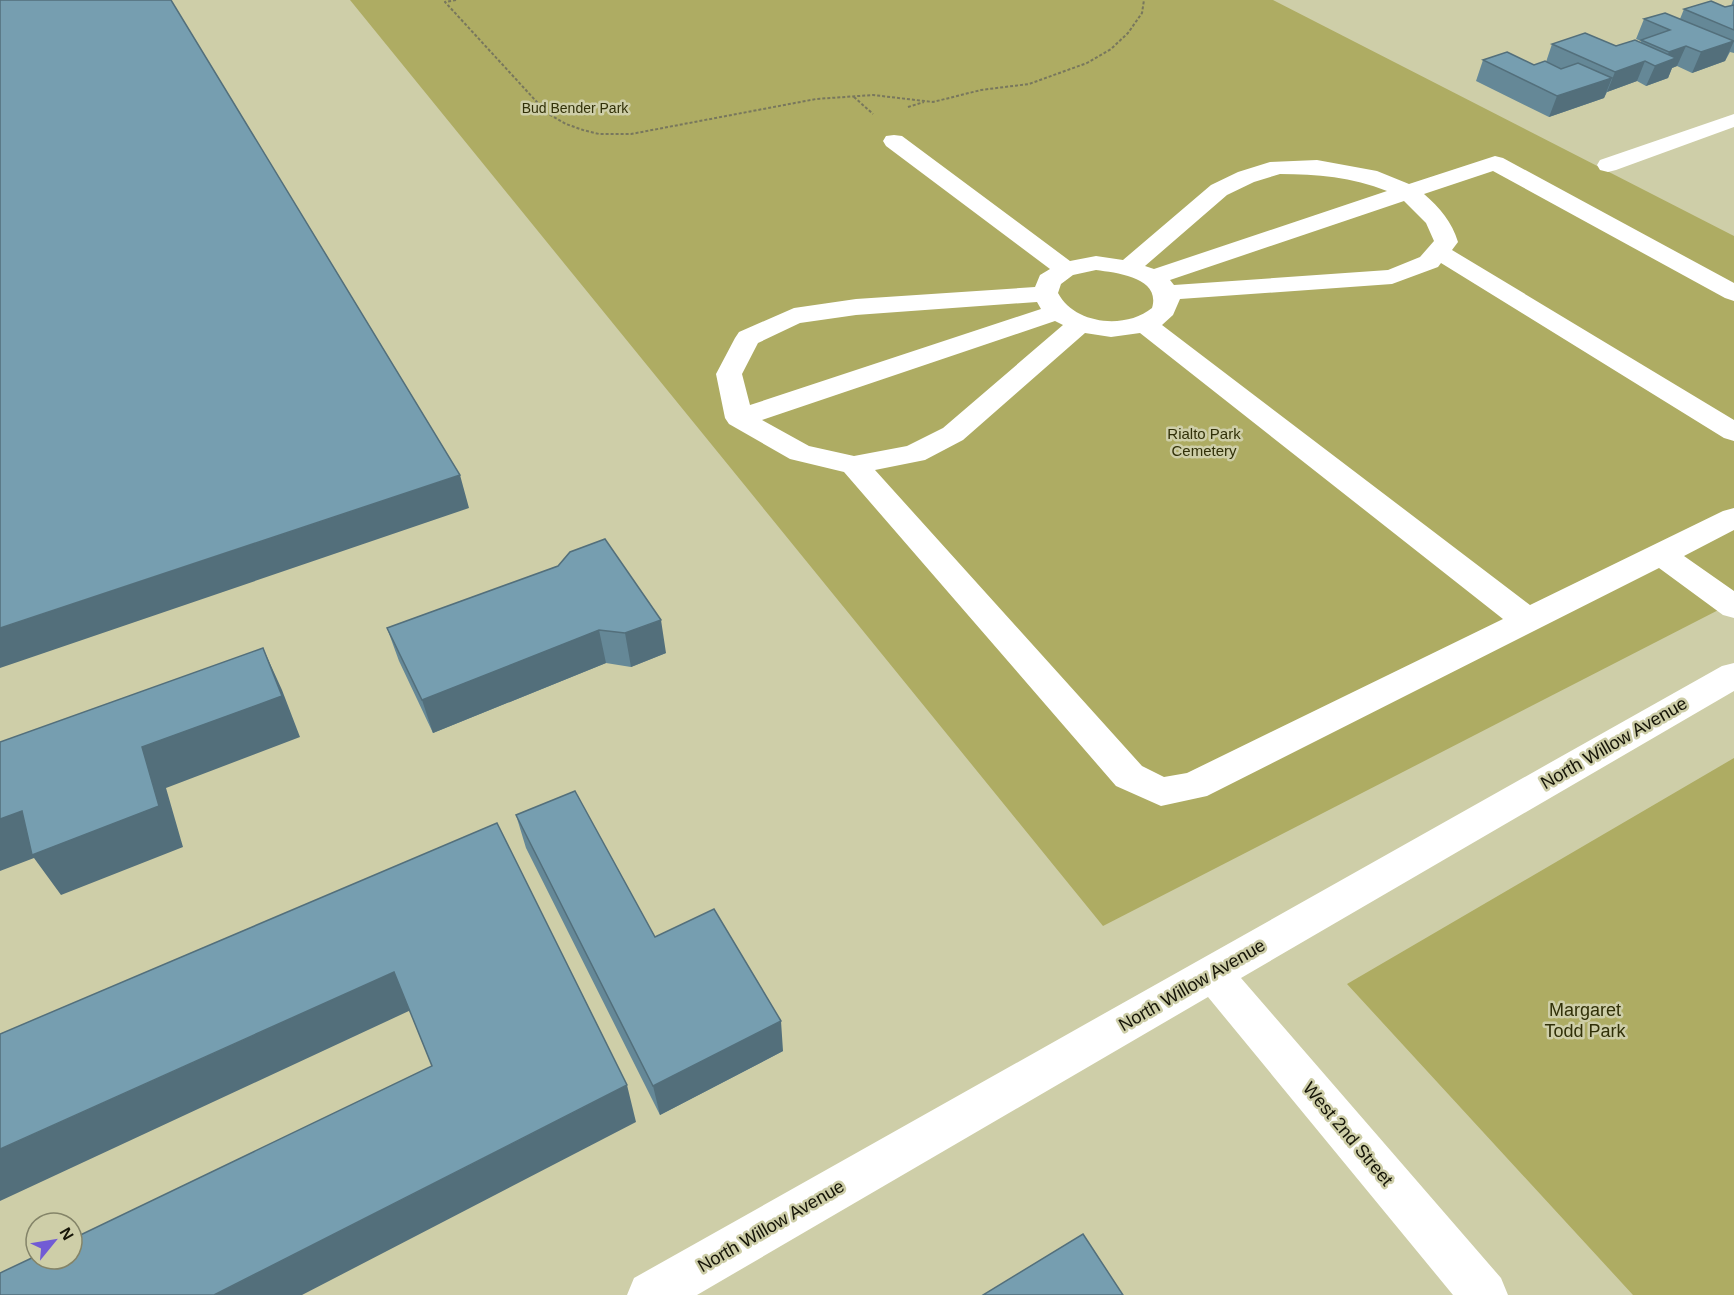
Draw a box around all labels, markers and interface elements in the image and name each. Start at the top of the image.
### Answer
park label: Bud Bender Park [522,100,629,116]
park label: Rialto Park Cemetery [1167,425,1241,459]
street label: North Willow Avenue [1537,693,1691,793]
street label: North Willow Avenue [1115,935,1269,1035]
park label: Margaret Todd Park [1544,1000,1627,1041]
street label: West 2nd Street [1299,1078,1397,1190]
street label: North Willow Avenue [694,1176,848,1276]
north arrow [24,1211,84,1271]
text: N [56,1224,77,1243]

